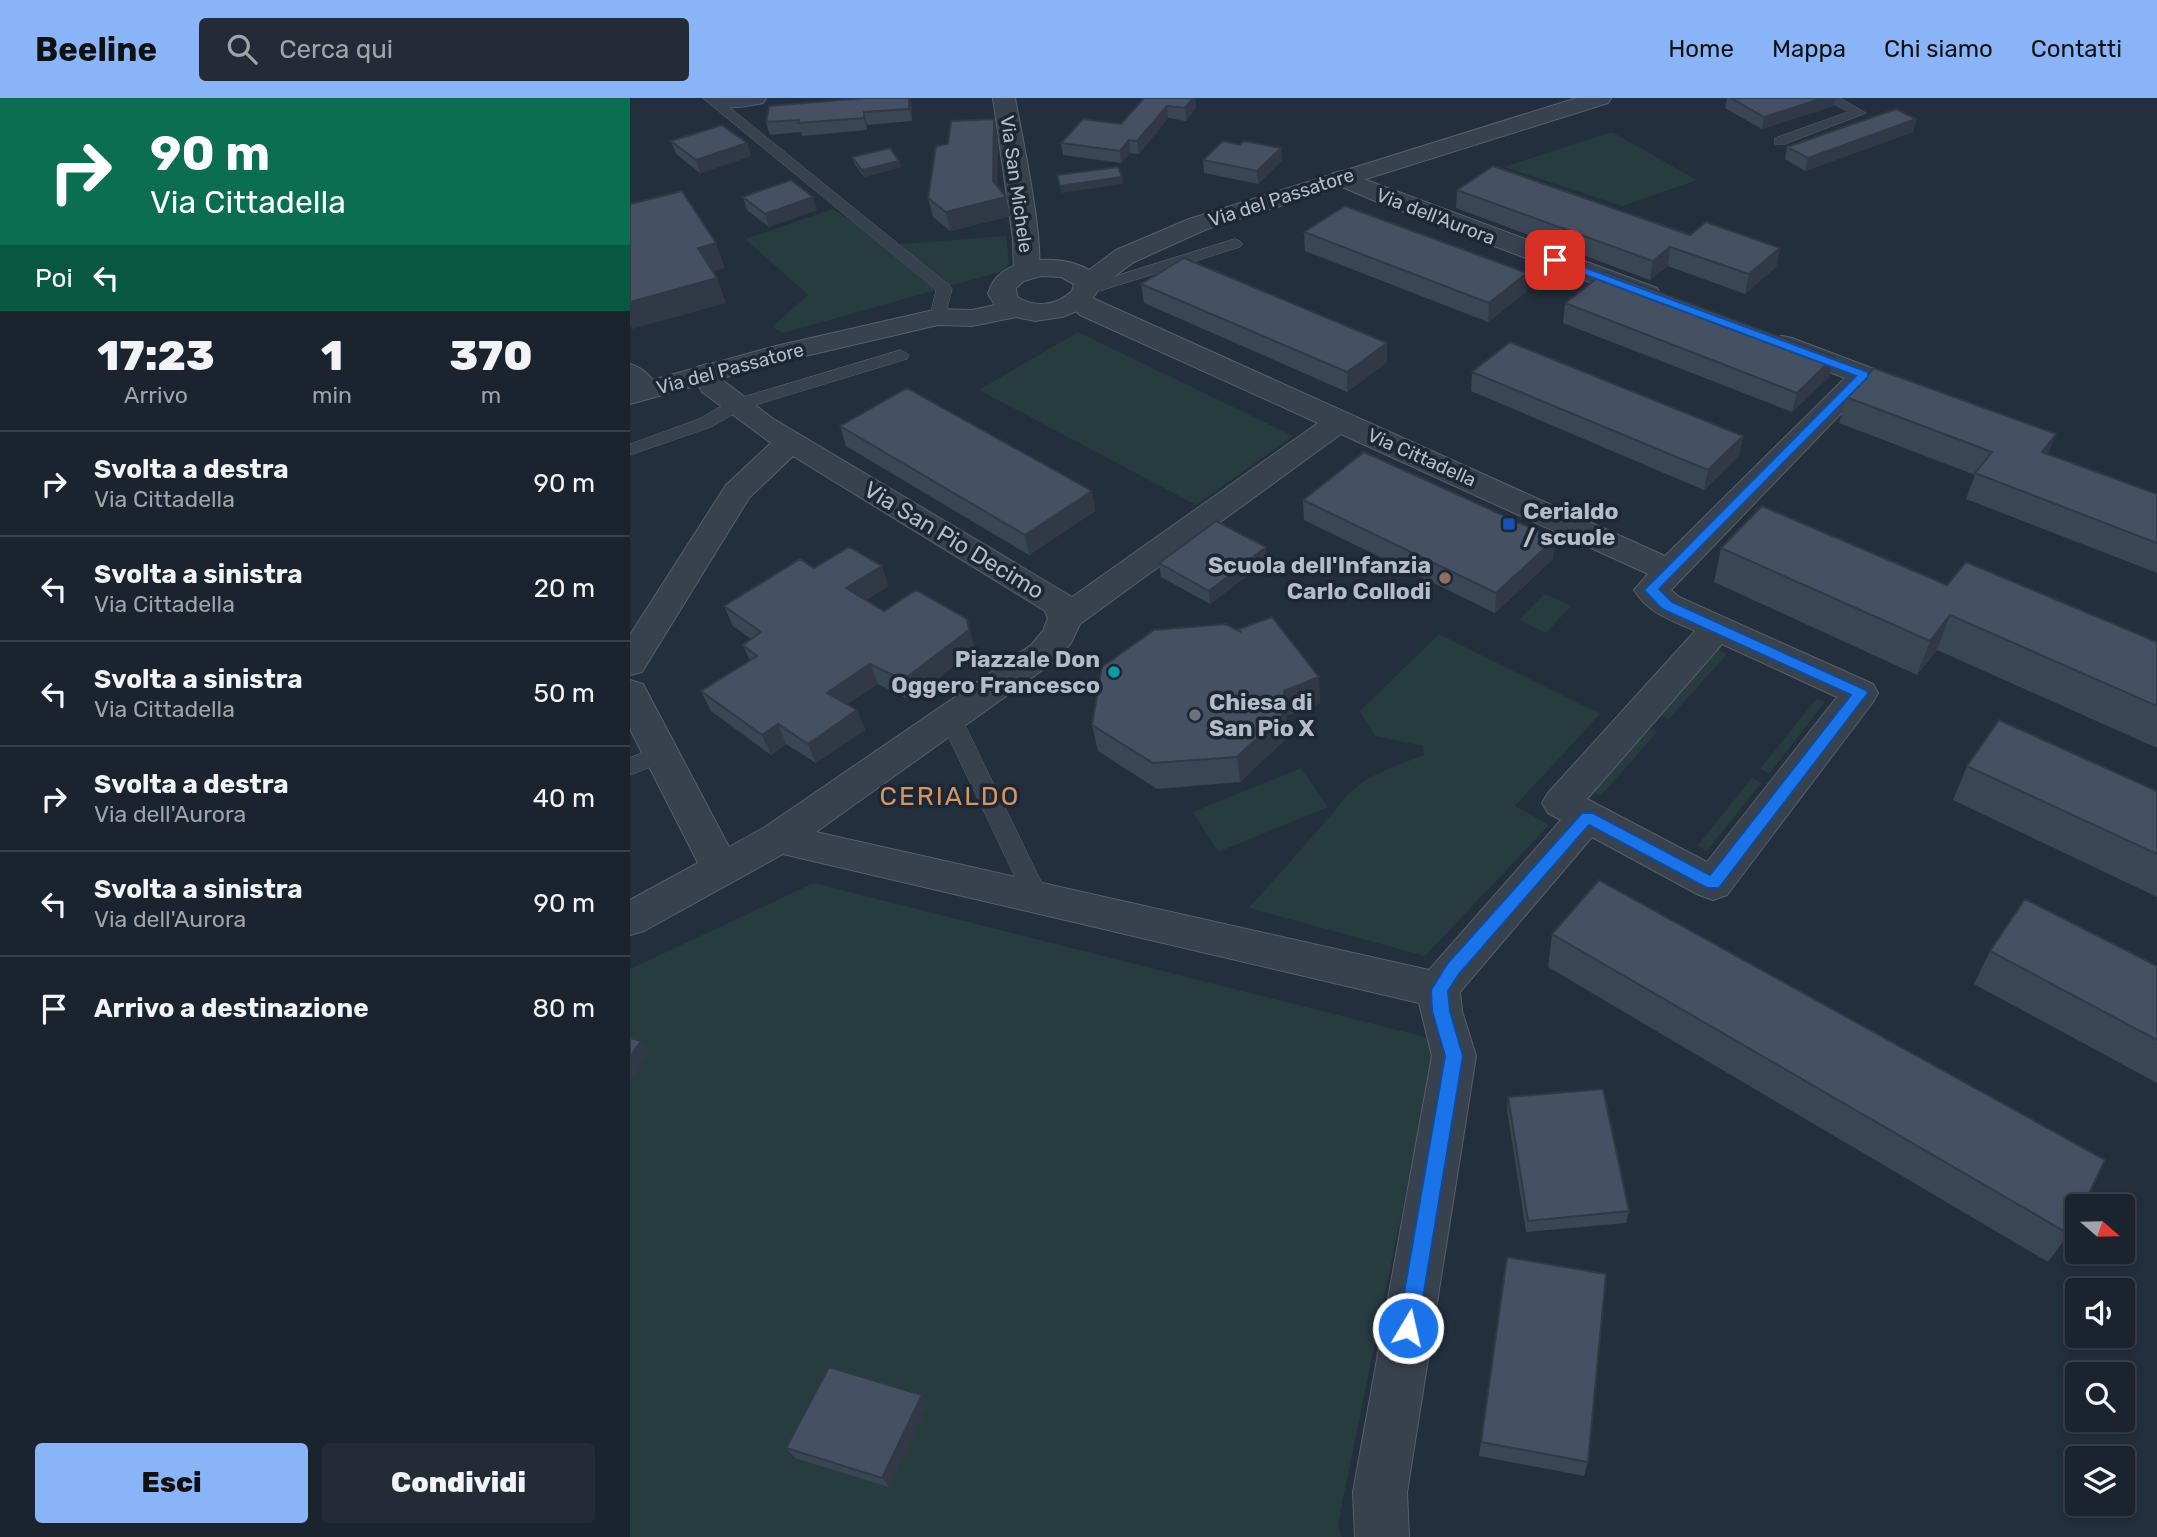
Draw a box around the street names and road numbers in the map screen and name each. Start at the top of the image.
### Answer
street label: Via San Michele [995,114,1038,254]
street label: Via del Passatore [1205,163,1357,232]
street label: Via dell'Aurora [1373,183,1499,250]
street label: Via del Passatore [654,338,806,399]
street label: Via Cittadella [1364,423,1480,492]
street label: Via San Pio Decimo [859,475,1049,605]

